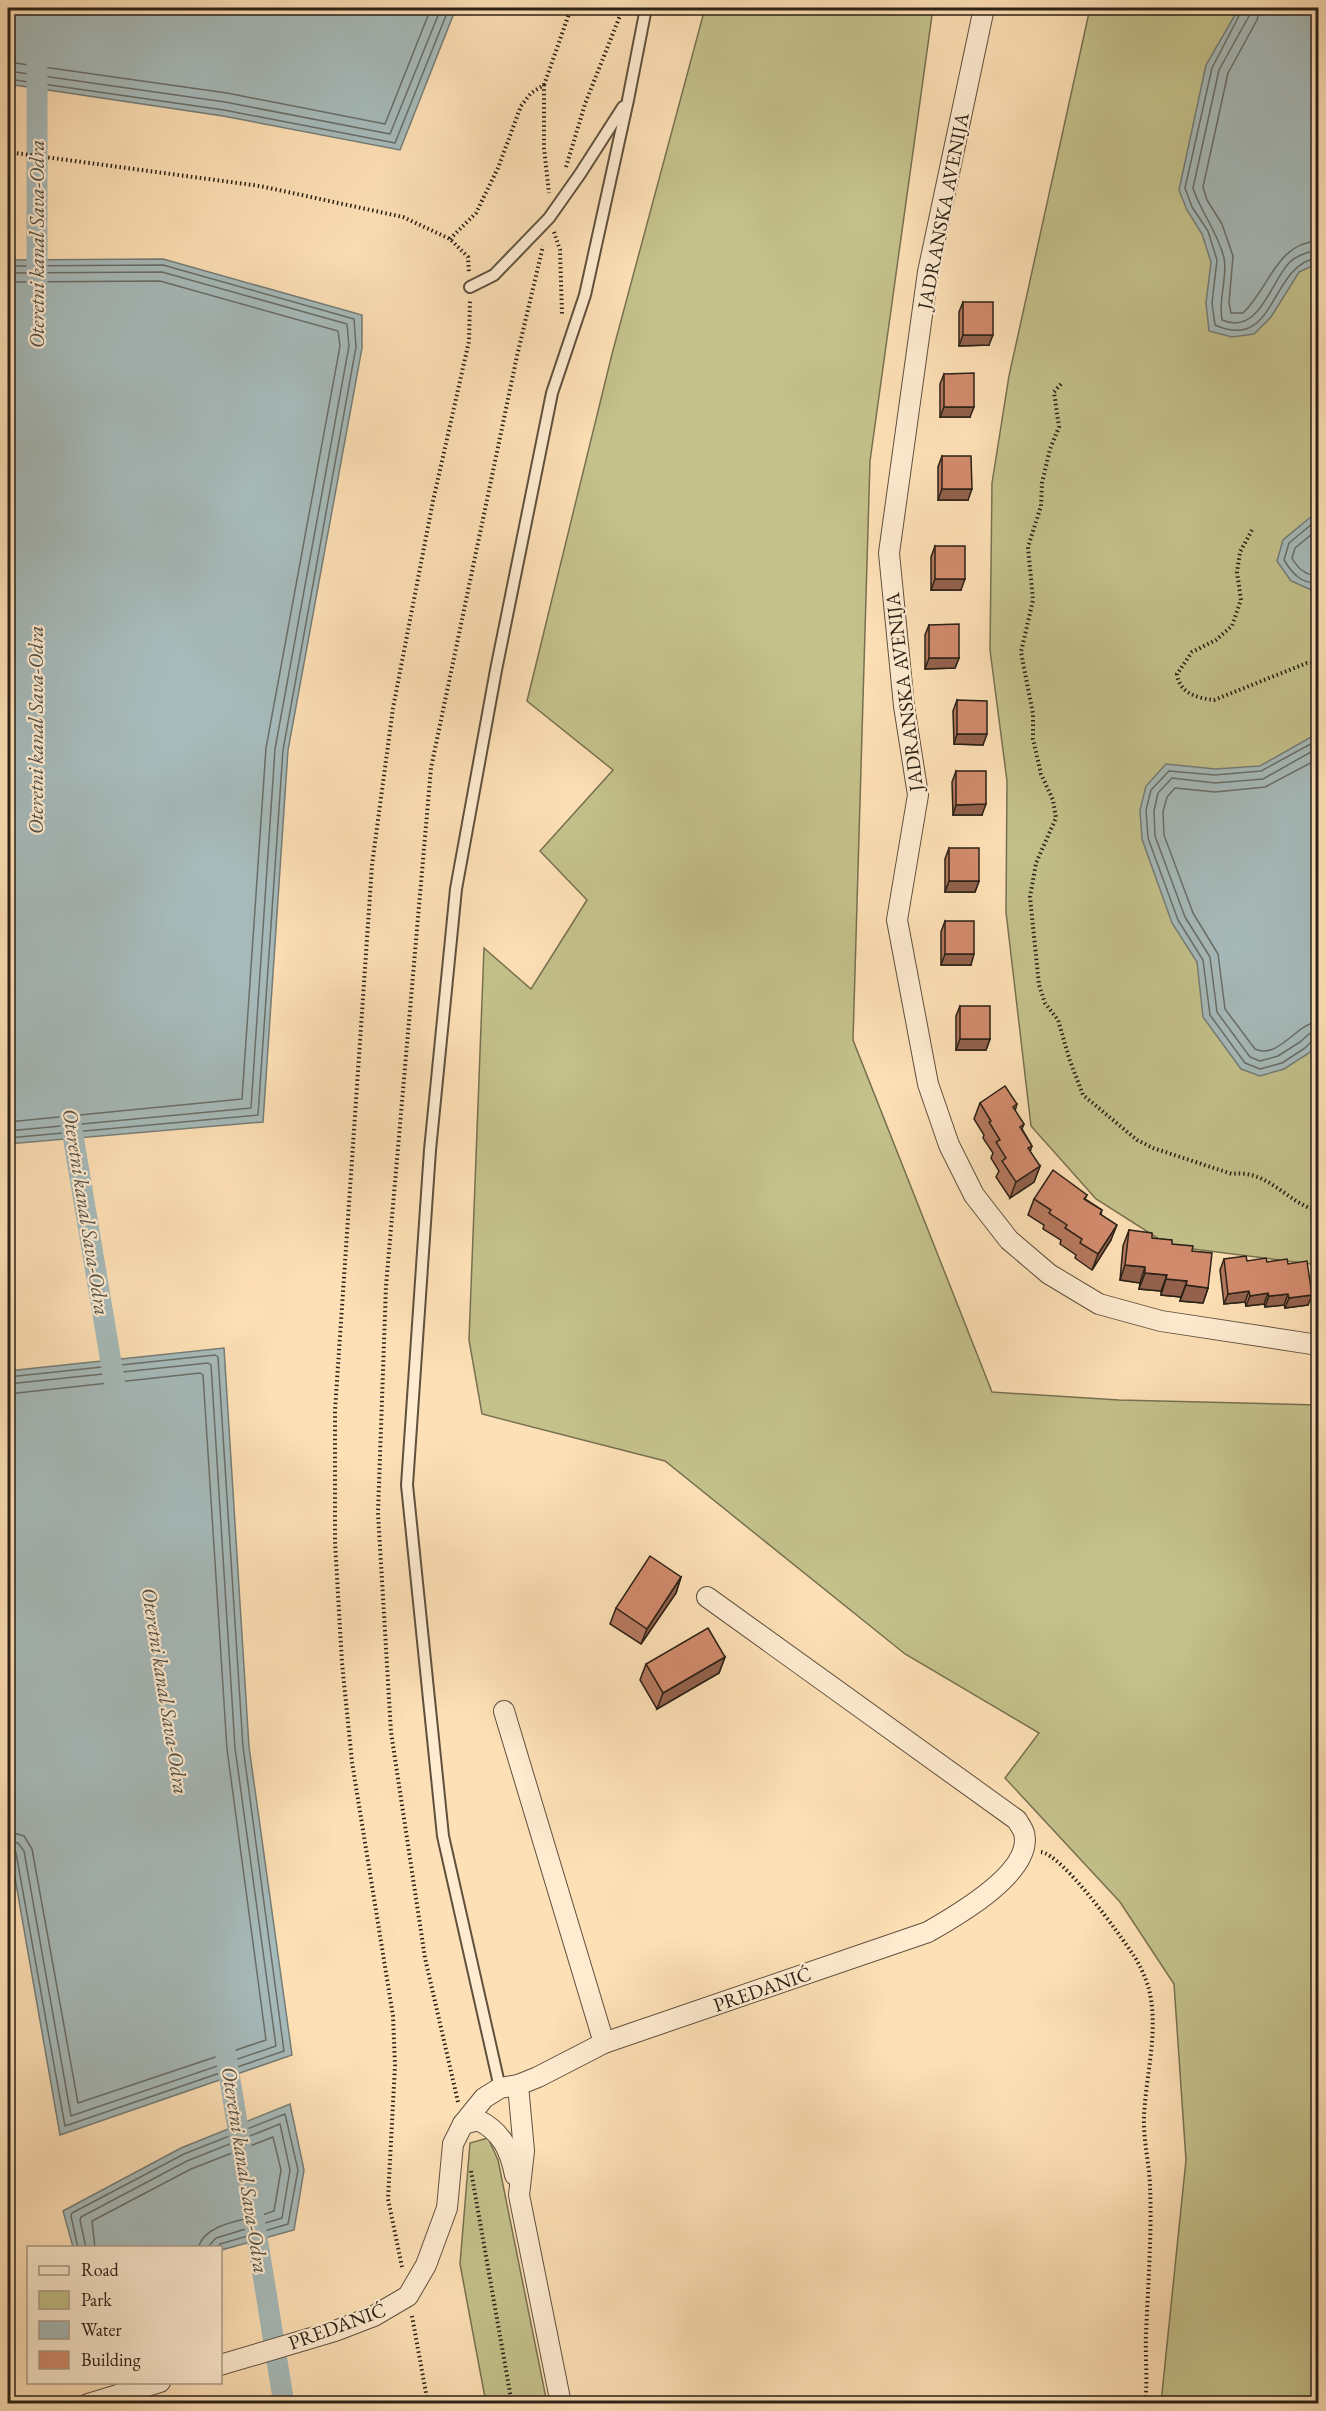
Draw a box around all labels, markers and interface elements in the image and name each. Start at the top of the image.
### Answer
street label: JADRANSKA AVENIJA [911,110,975,314]
water label: Oteretni kanal Sava-Odra [23,140,50,348]
street label: JADRANSKA AVENIJA [879,591,929,795]
water label: Oteretni kanal Sava-Odra [22,626,49,834]
water label: Oteretni kanal Sava-Odra [57,1107,116,1317]
water label: Oteretni kanal Sava-Odra [136,1586,195,1796]
street label: PREDANIĆ [710,1960,814,2018]
water label: Oteretni kanal Sava-Odra [216,2065,275,2275]
legend [27,2246,222,2384]
text: Road [81,2258,120,2281]
text: Park [81,2288,112,2311]
street label: PREDANIĆ [285,2296,389,2356]
text: Water [81,2318,122,2341]
text: Building [81,2348,141,2371]

